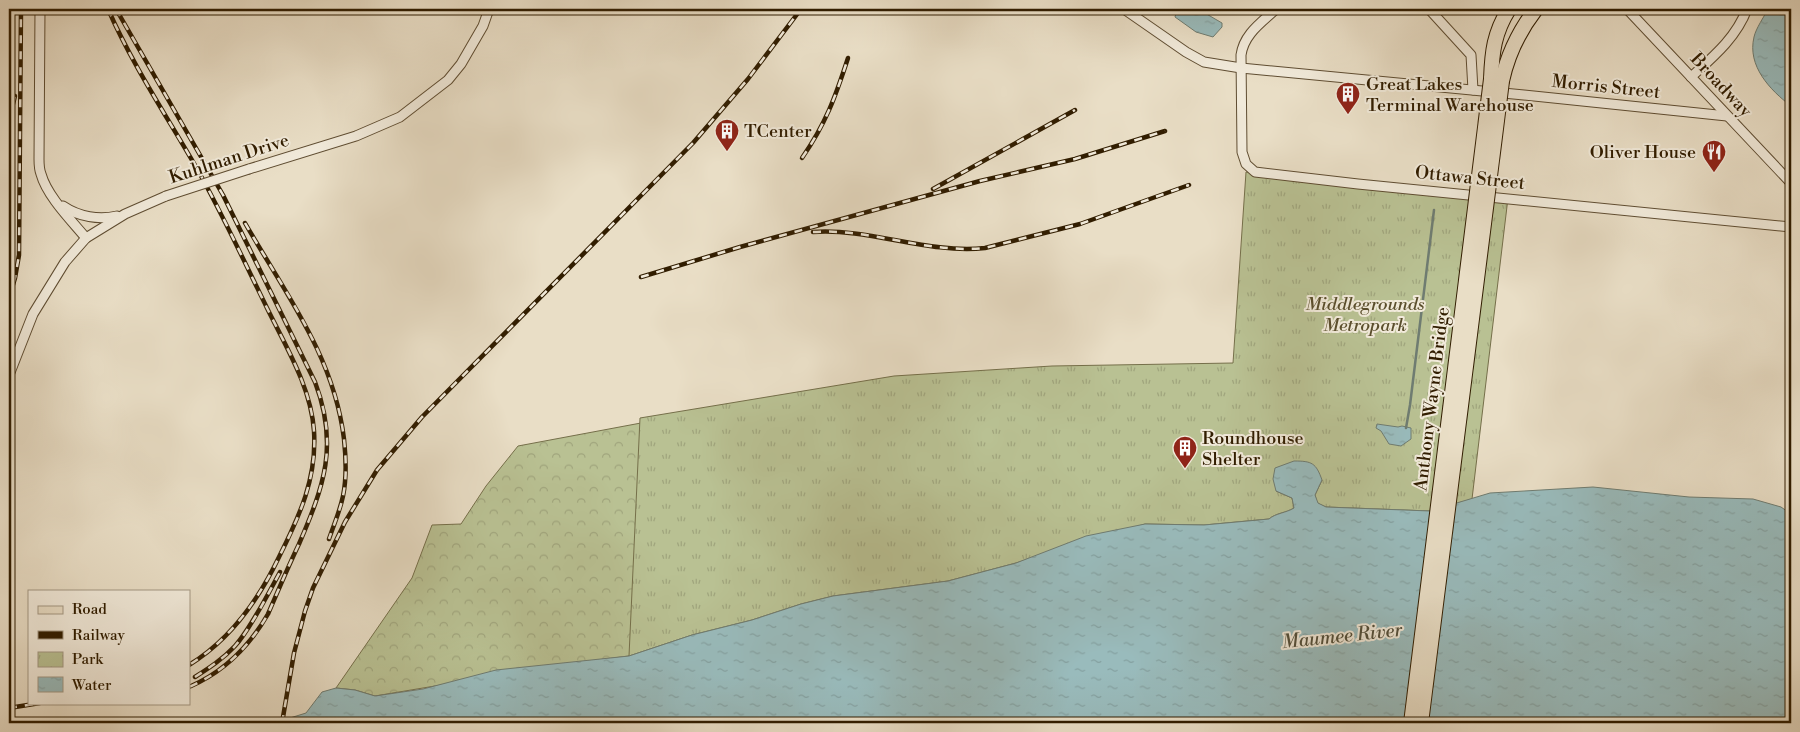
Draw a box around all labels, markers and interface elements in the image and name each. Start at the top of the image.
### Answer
street label: Broadway [1685,47,1757,122]
street label: Morris Street [1551,70,1662,104]
place label: Great Lakes Terminal Warehouse [1366,73,1534,117]
building icon: Great Lakes Terminal Warehouse [1335,81,1361,115]
building icon: TCenter [714,118,740,152]
place label: TCenter [744,120,812,143]
street label: Kuhlman Drive [166,129,292,189]
restaurant icon: Oliver House [1701,139,1727,173]
place label: Oliver House [1590,141,1696,164]
street label: Ottawa Street [1414,161,1527,195]
park label: Middlegrounds Metropark [1305,293,1425,337]
street label: Anthony Wayne Bridge [1409,306,1455,493]
place label: Roundhouse Shelter [1202,427,1304,471]
building icon: Roundhouse Shelter [1172,435,1198,469]
legend [28,590,190,704]
text: Road [72,600,107,619]
water label: Maumee River [1281,618,1404,654]
text: Railway [72,626,126,645]
text: Park [72,650,104,669]
text: Water [71,676,112,695]

